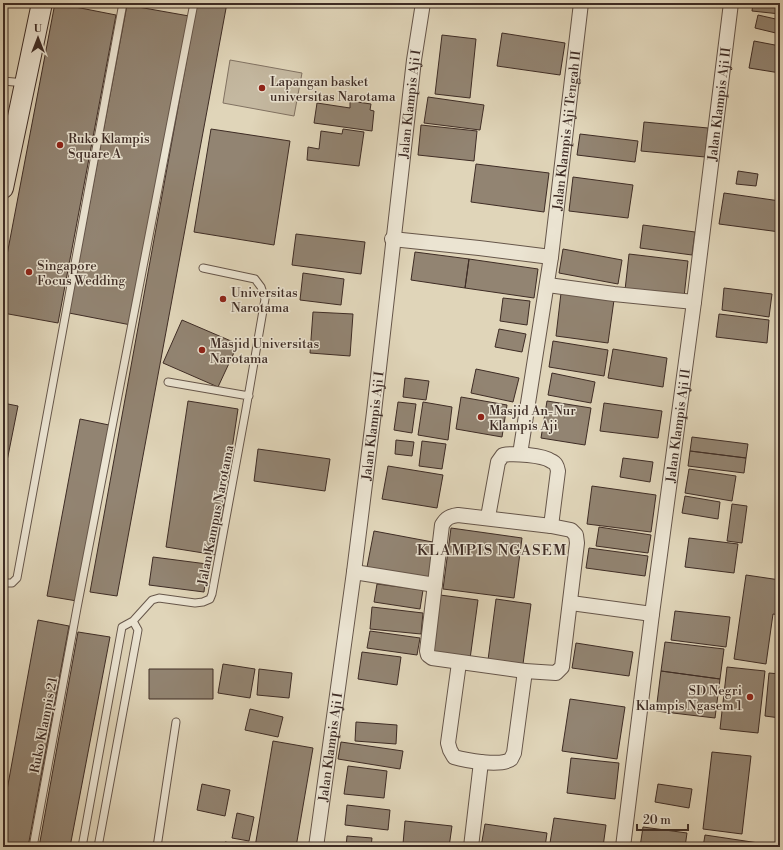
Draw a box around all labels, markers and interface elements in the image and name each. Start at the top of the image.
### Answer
north arrow [18,18,58,58]
text: U [34,22,43,36]
street label: Jalan Klampis Aji II [704,46,734,163]
street label: Jalan Klampis Aji I [396,48,425,160]
street label: Jalan Klampis Aji Tengah II [549,50,584,212]
place label: Lapangan basket universitas Narotama [270,74,396,105]
marker: Lapangan basket universitas Narotama [257,83,267,93]
place label: Ruko Klampis Square A [68,131,150,162]
marker: Ruko Klampis Square A [55,140,65,150]
place label: Singapore Focus Wedding [37,258,126,289]
marker: Singapore Focus Wedding [24,267,34,277]
place label: Universitas Narotama [231,285,298,316]
marker: Universitas Narotama [218,294,228,304]
place label: Masjid Universitas Narotama [210,336,319,367]
marker: Masjid Universitas Narotama [197,345,207,355]
street label: Jalan Klampis Aji II [663,368,694,484]
street label: Jalan Klampis Aji I [358,370,388,482]
place label: Masjid An-Nur Klampis Aji [489,403,576,434]
marker: Masjid An-Nur Klampis Aji [476,412,486,422]
street label: Jalan Kampus Narotama [194,443,237,588]
district label: KLAMPIS NGASEM [417,541,567,560]
street label: Ruko Klampis 21 [27,675,61,775]
place label: SD Negri Klampis Ngasem 1 [636,683,742,714]
street label: Jalan Klampis Aji I [315,692,346,803]
marker: SD Negri Klampis Ngasem 1 [745,692,755,702]
scale bar [637,806,688,832]
text: 20 m [643,813,671,828]

